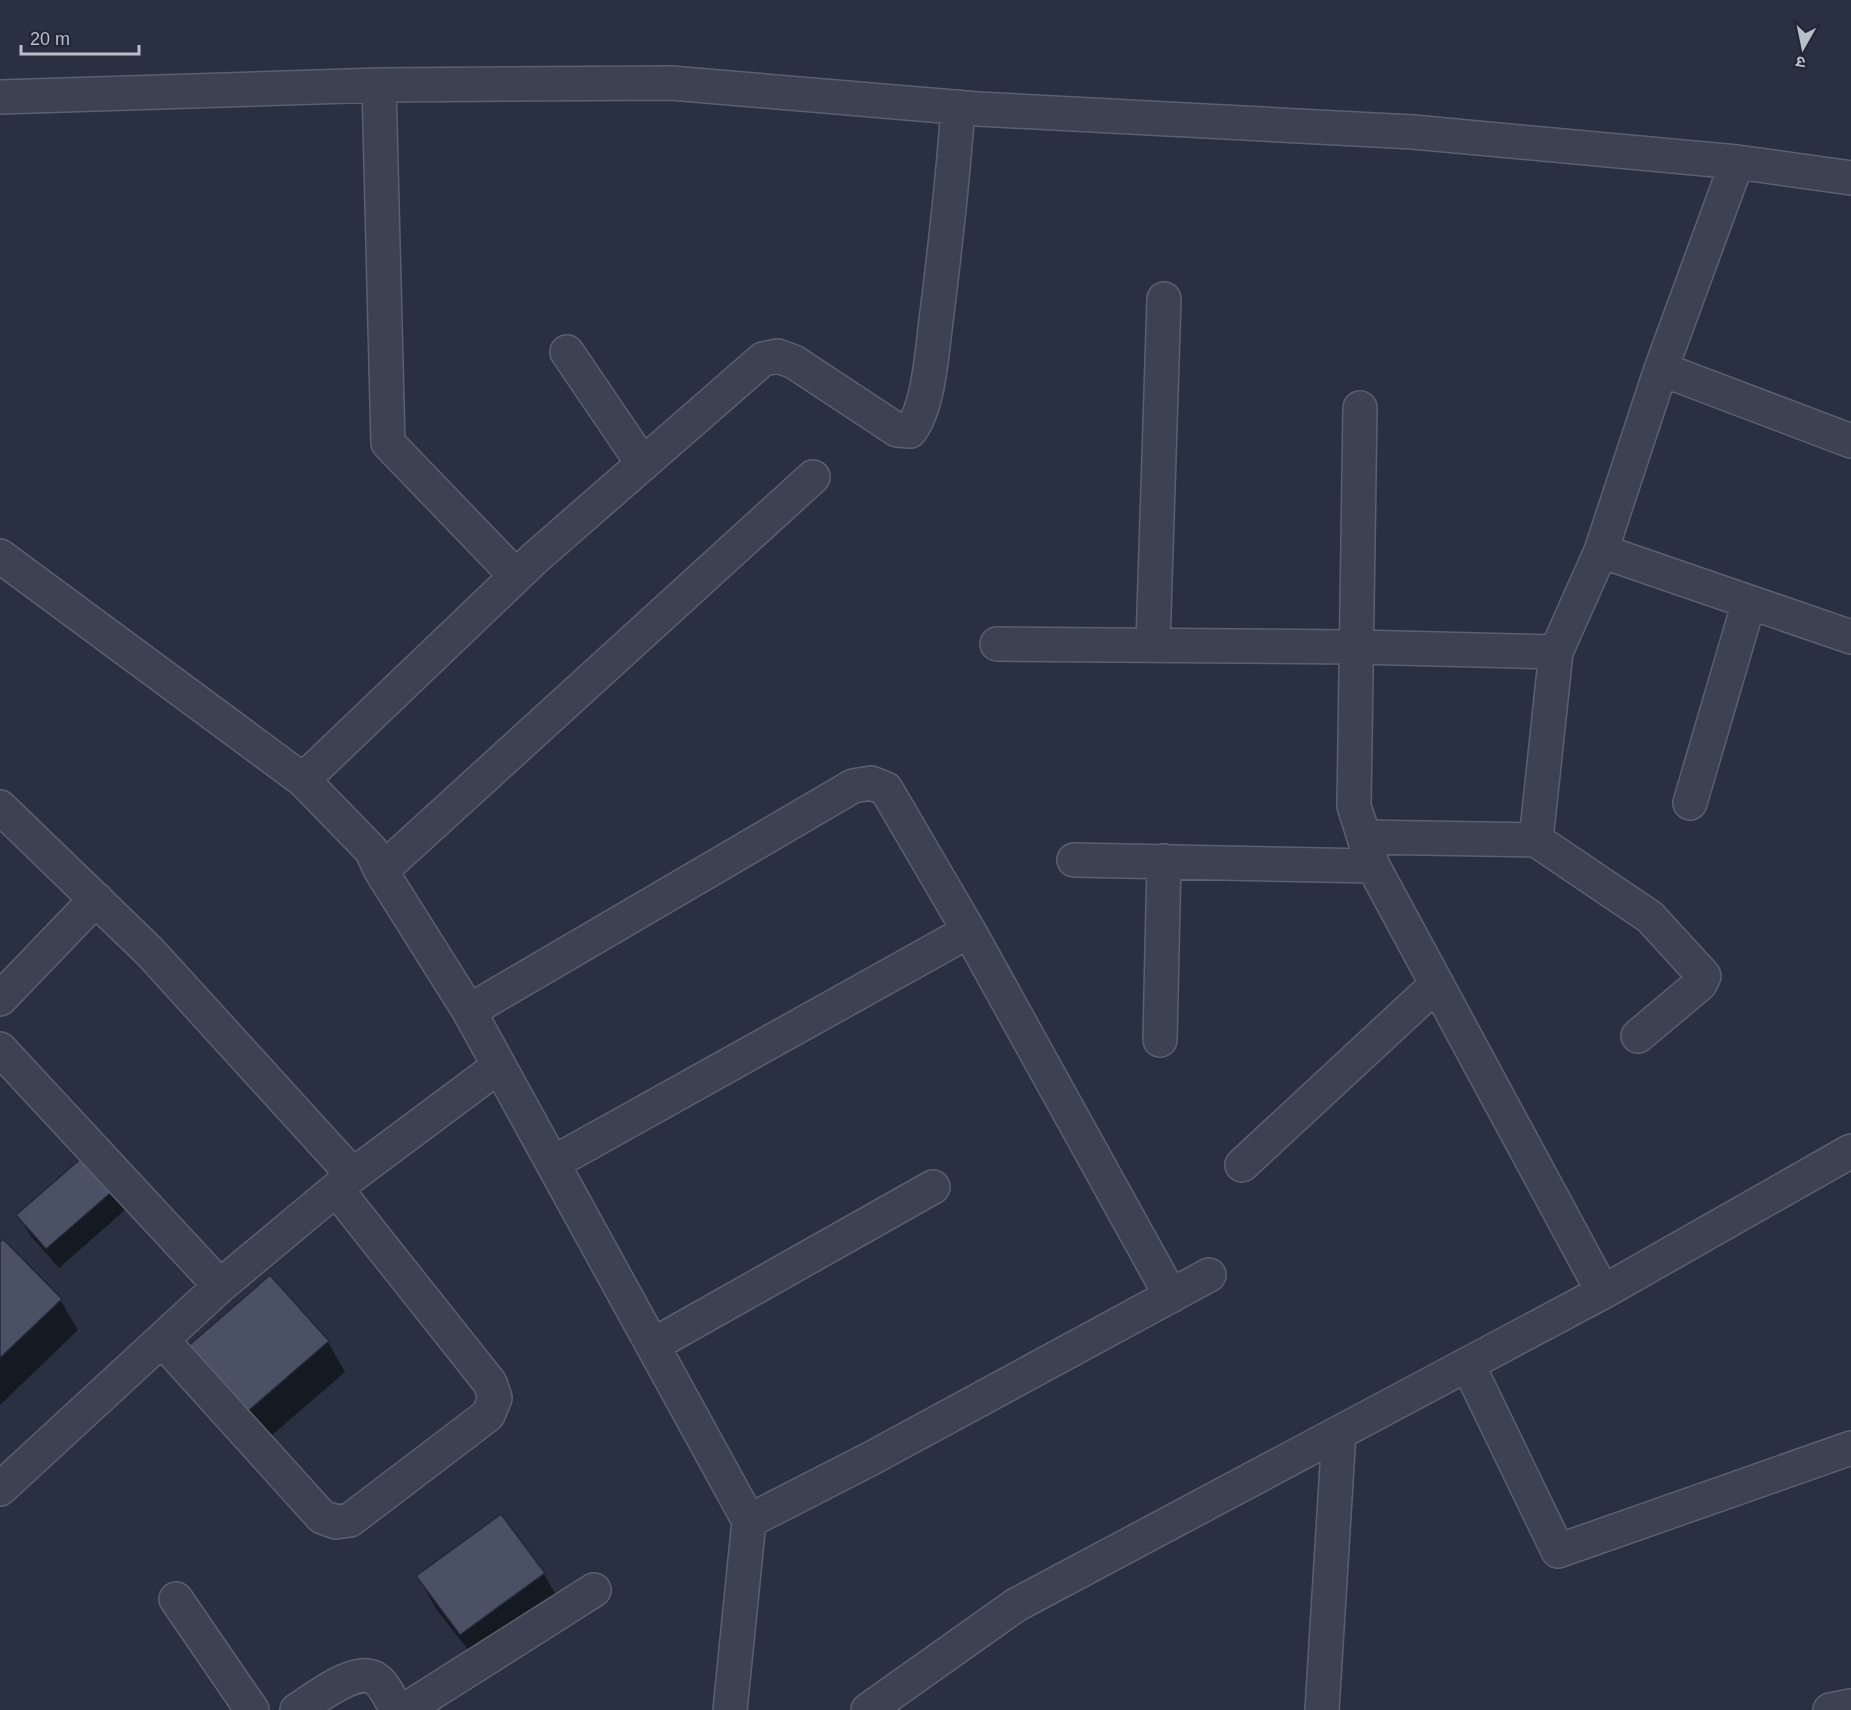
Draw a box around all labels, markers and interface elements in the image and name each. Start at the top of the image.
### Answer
scale bar [21,18,140,56]
north arrow [1773,18,1833,78]
text: 20 m [30,29,70,49]
text: उ [1794,53,1807,71]

